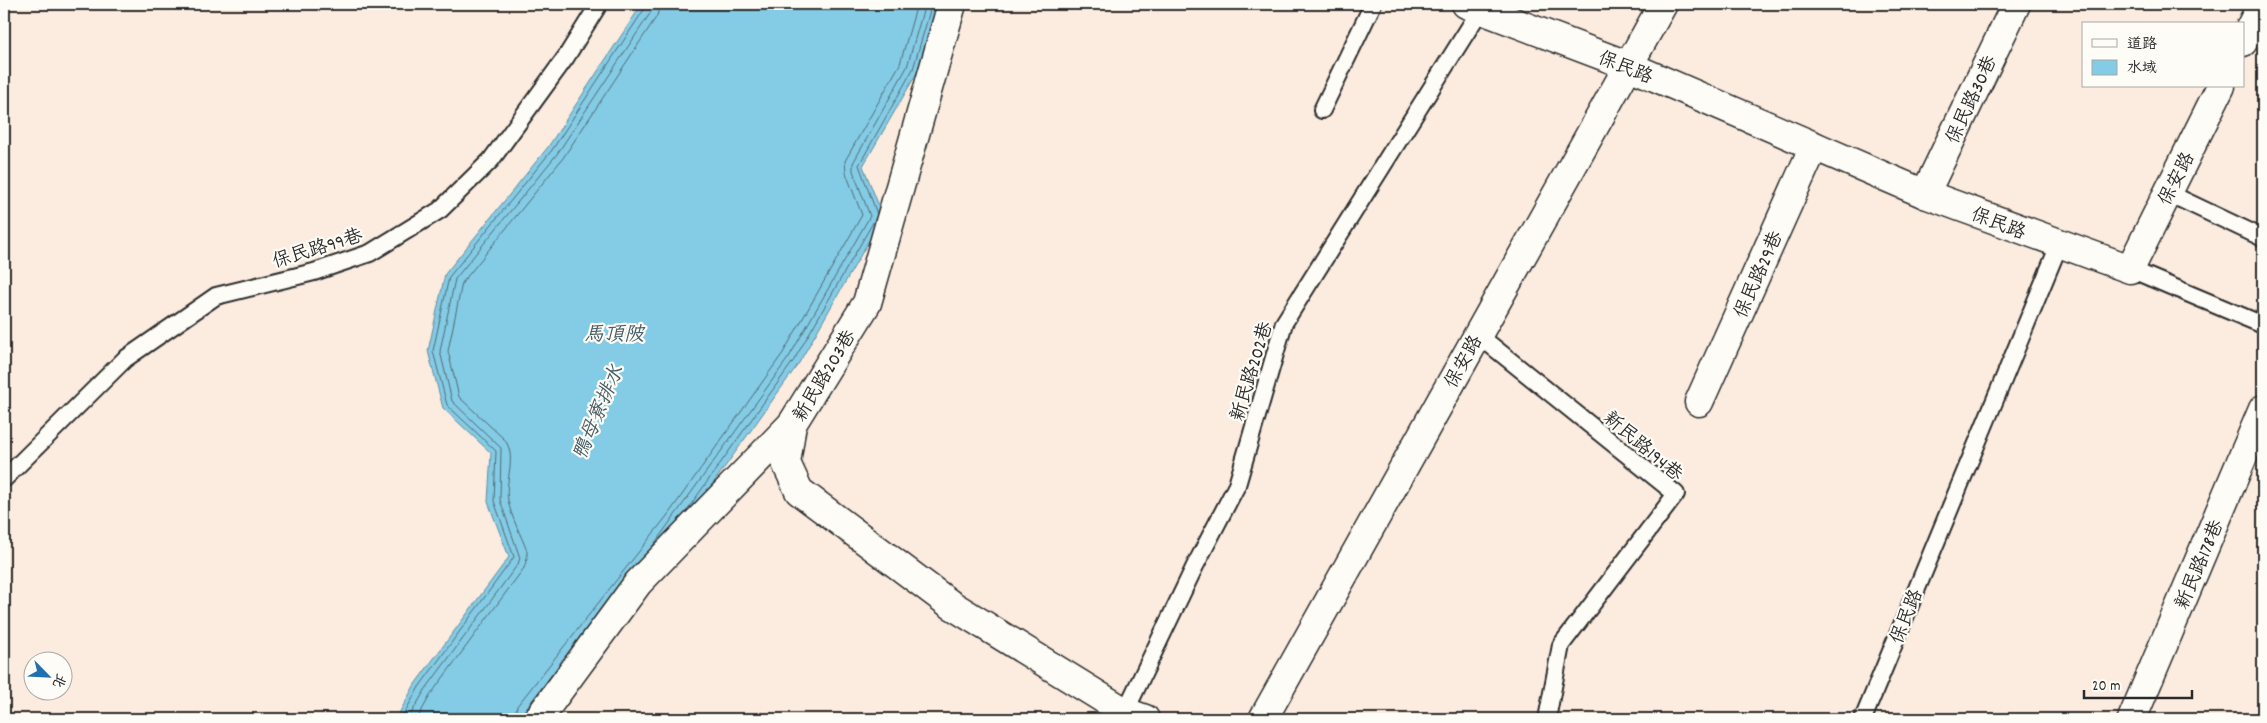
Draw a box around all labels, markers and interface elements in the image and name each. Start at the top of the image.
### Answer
legend [2082,22,2244,88]
text: 道路 [2127,34,2157,56]
street label: 保民路 [1593,46,1656,92]
street label: 保民路30巷 [1941,52,2005,149]
text: 水域 [2127,58,2157,80]
street label: 保安路 [2153,148,2203,211]
street label: 保民路 [1966,202,2029,248]
street label: 保民路99巷 [269,224,367,277]
street label: 保民路29巷 [1729,227,1791,323]
street label: 新民路202巷 [1225,319,1281,425]
water label: 馬頂陂 [584,322,646,350]
street label: 新民路203巷 [788,326,864,428]
street label: 保安路 [1439,331,1491,394]
water label: 鴨母寮排水 [567,361,633,465]
street label: 新民路194巷 [1596,406,1687,489]
street label: 新民路178巷 [2170,516,2232,614]
street label: 保民路 [1885,586,1931,649]
north arrow [22,650,72,700]
scale bar [2084,668,2192,700]
text: 北 [46,670,70,691]
text: 20 m [2092,676,2120,698]

